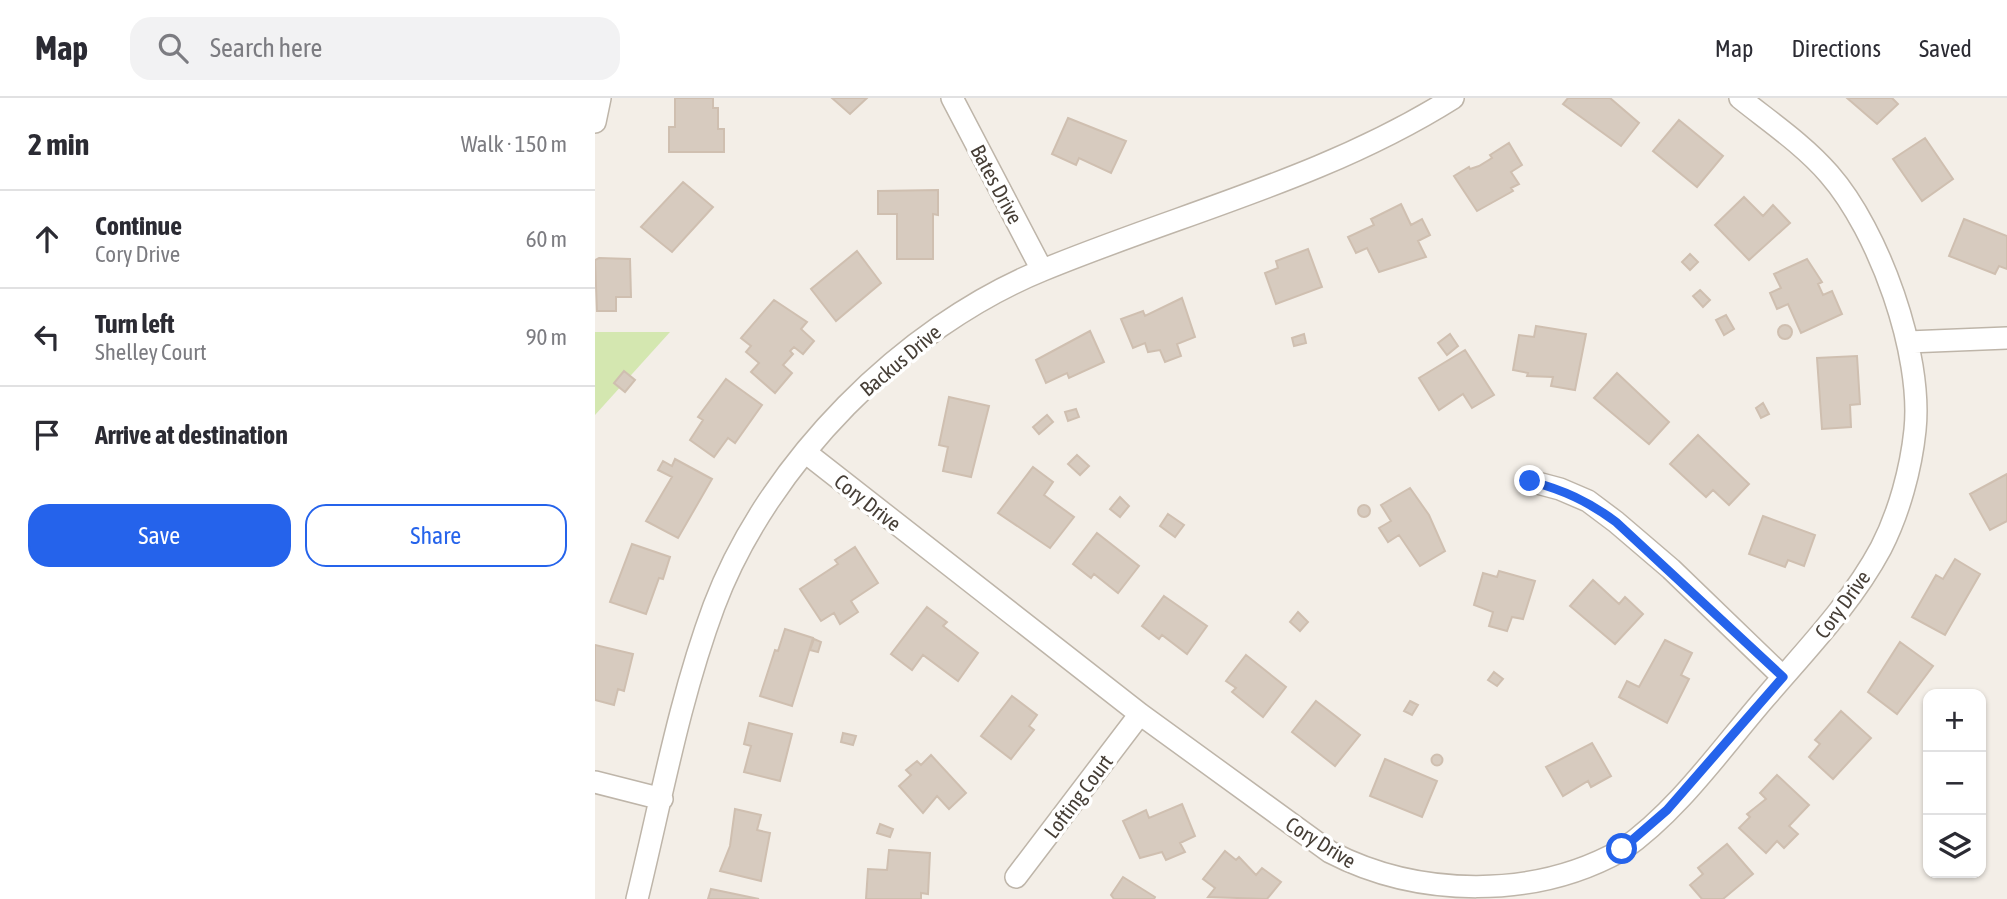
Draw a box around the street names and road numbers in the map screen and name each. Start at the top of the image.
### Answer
street label: Bates Drive [966,140,1028,228]
street label: Backus Drive [855,319,945,401]
street label: Cory Drive [830,469,906,535]
street label: Cory Drive [1809,565,1875,643]
street label: Lofting Court [1039,750,1117,842]
street label: Cory Drive [1282,811,1360,873]

